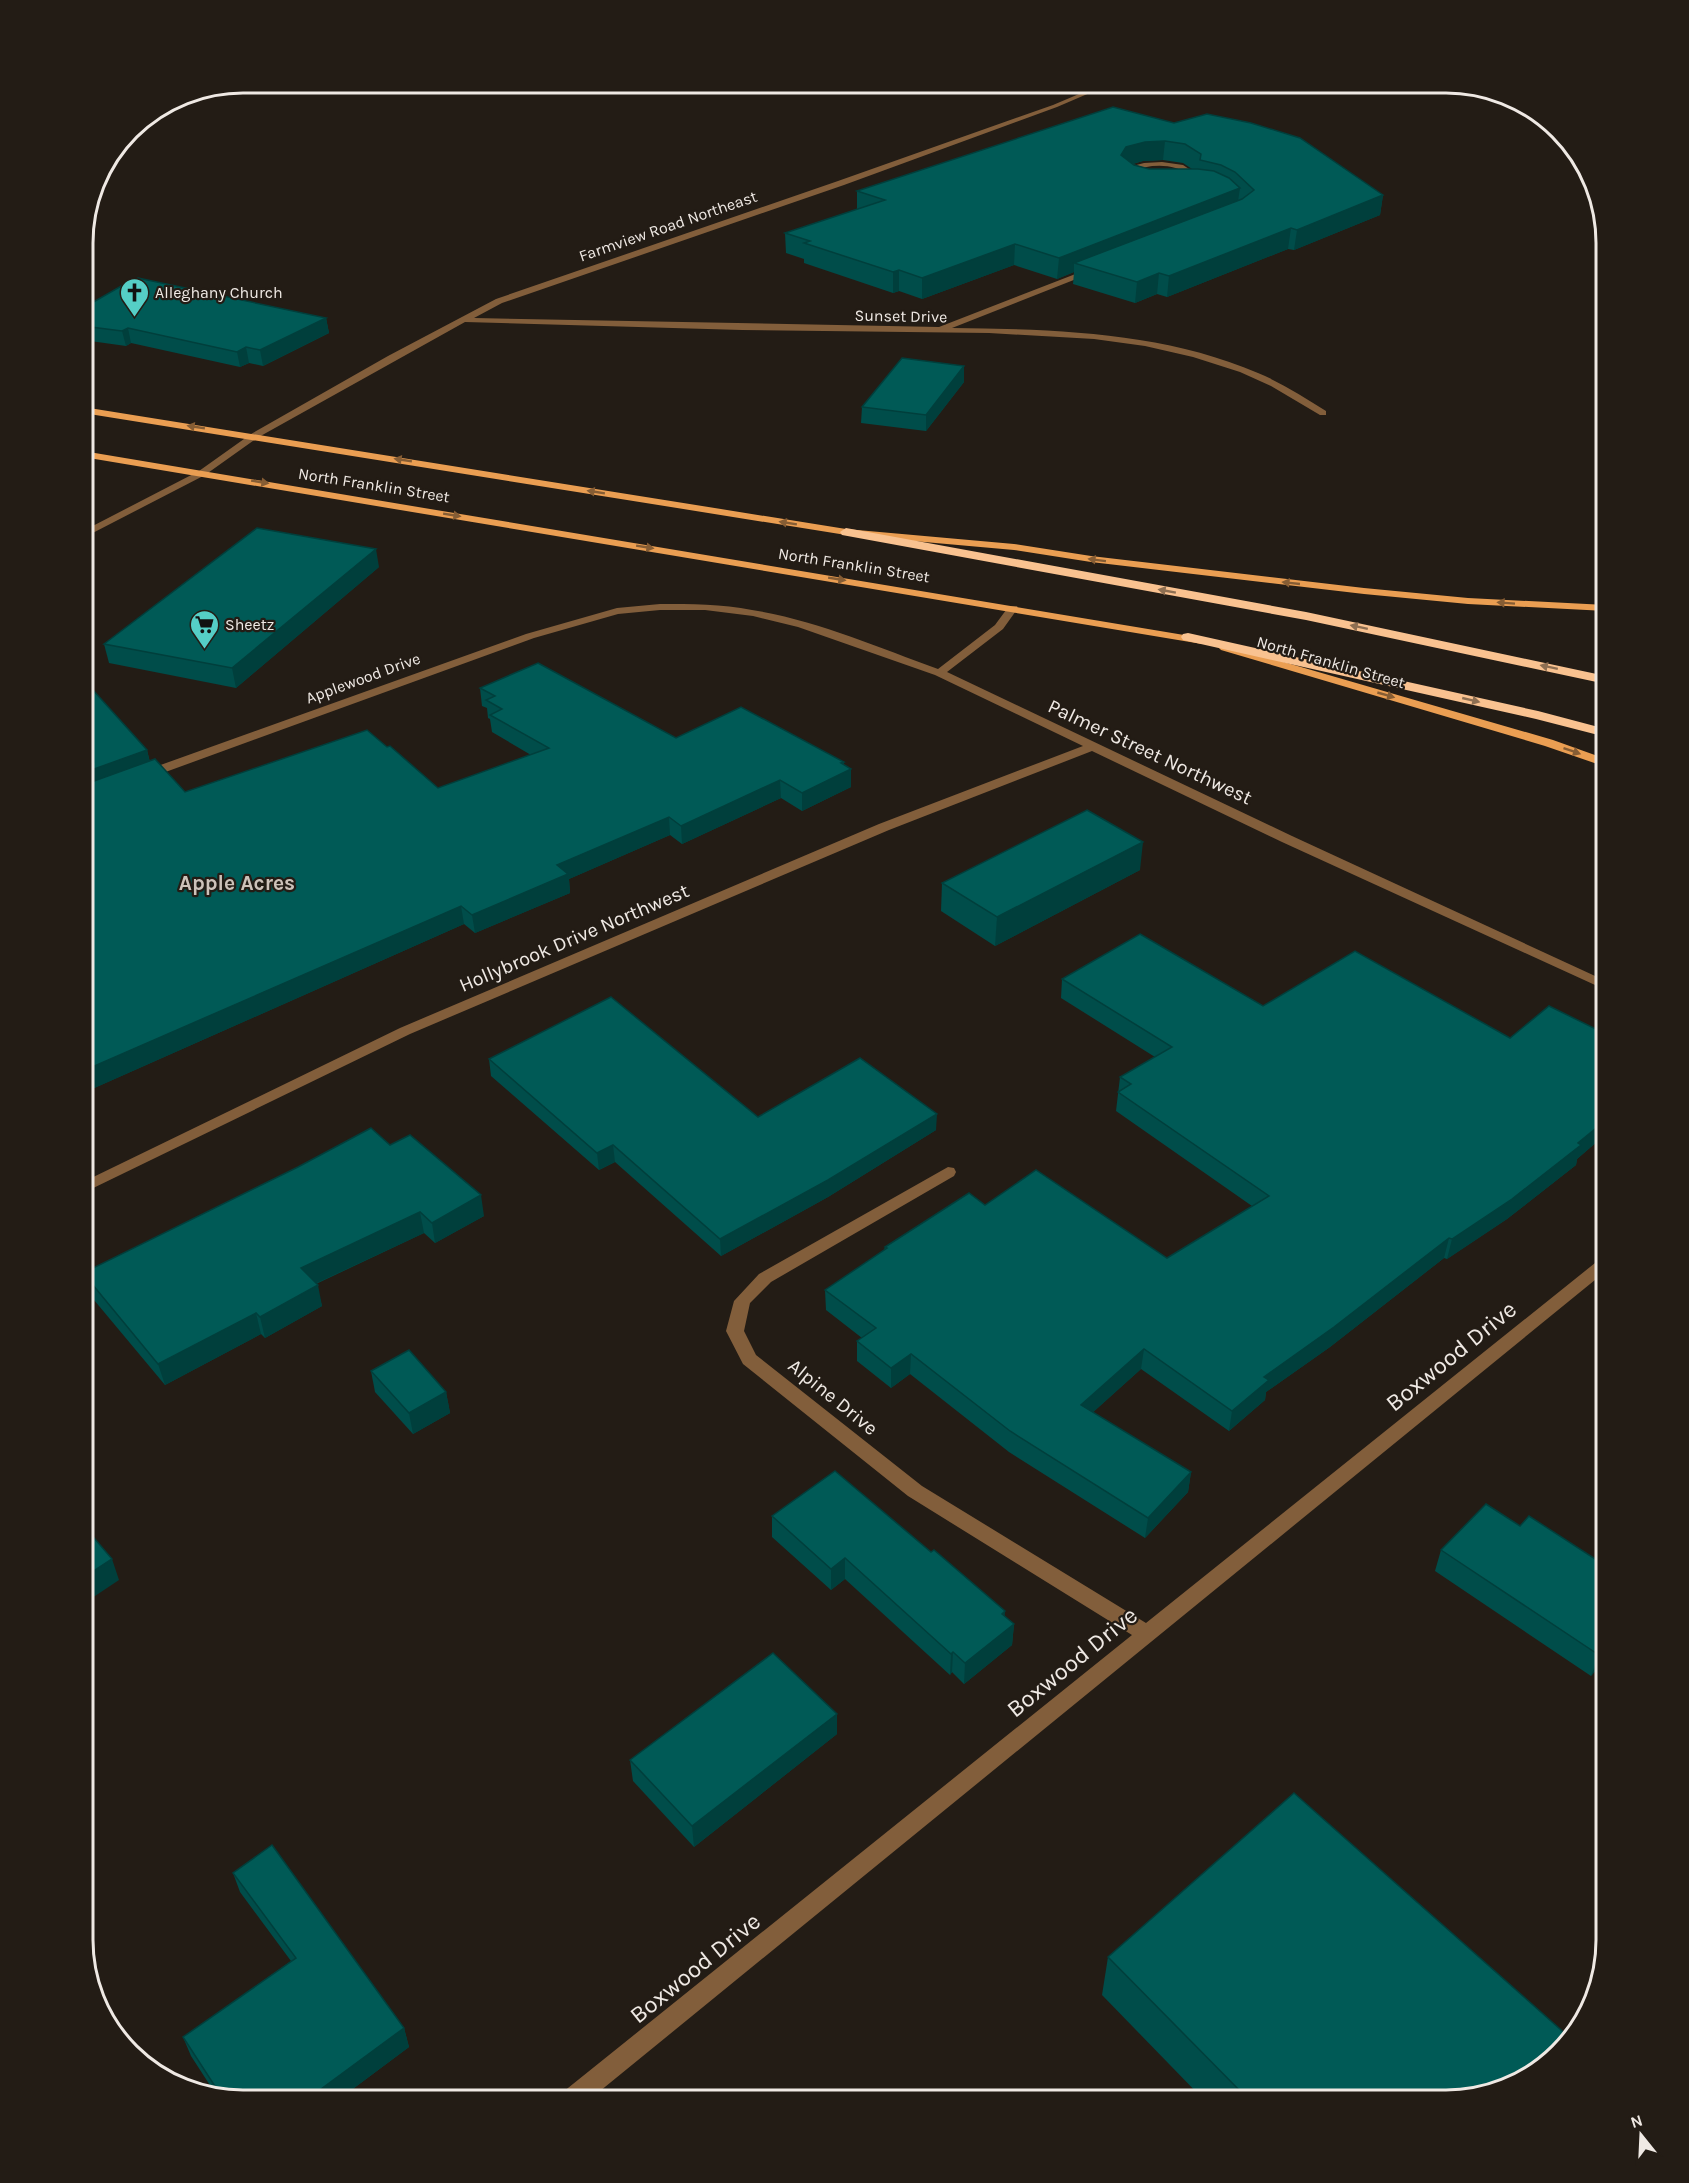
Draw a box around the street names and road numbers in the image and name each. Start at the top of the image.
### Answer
street label: Farmview Road Northeast [576,187,760,265]
street label: Sunset Drive [854,306,948,326]
street label: North Franklin Street [297,464,451,506]
street label: North Franklin Street [777,544,931,586]
street label: North Franklin Street [1255,632,1407,692]
street label: Applewood Drive [303,648,423,708]
street label: Palmer Street Northwest [1044,695,1256,810]
street label: Hollybrook Drive Northwest [456,879,693,997]
street label: Boxwood Drive [1380,1295,1522,1417]
street label: Alpine Drive [784,1354,882,1440]
street label: Boxwood Drive [1001,1601,1143,1723]
street label: Boxwood Drive [624,1907,766,2029]

